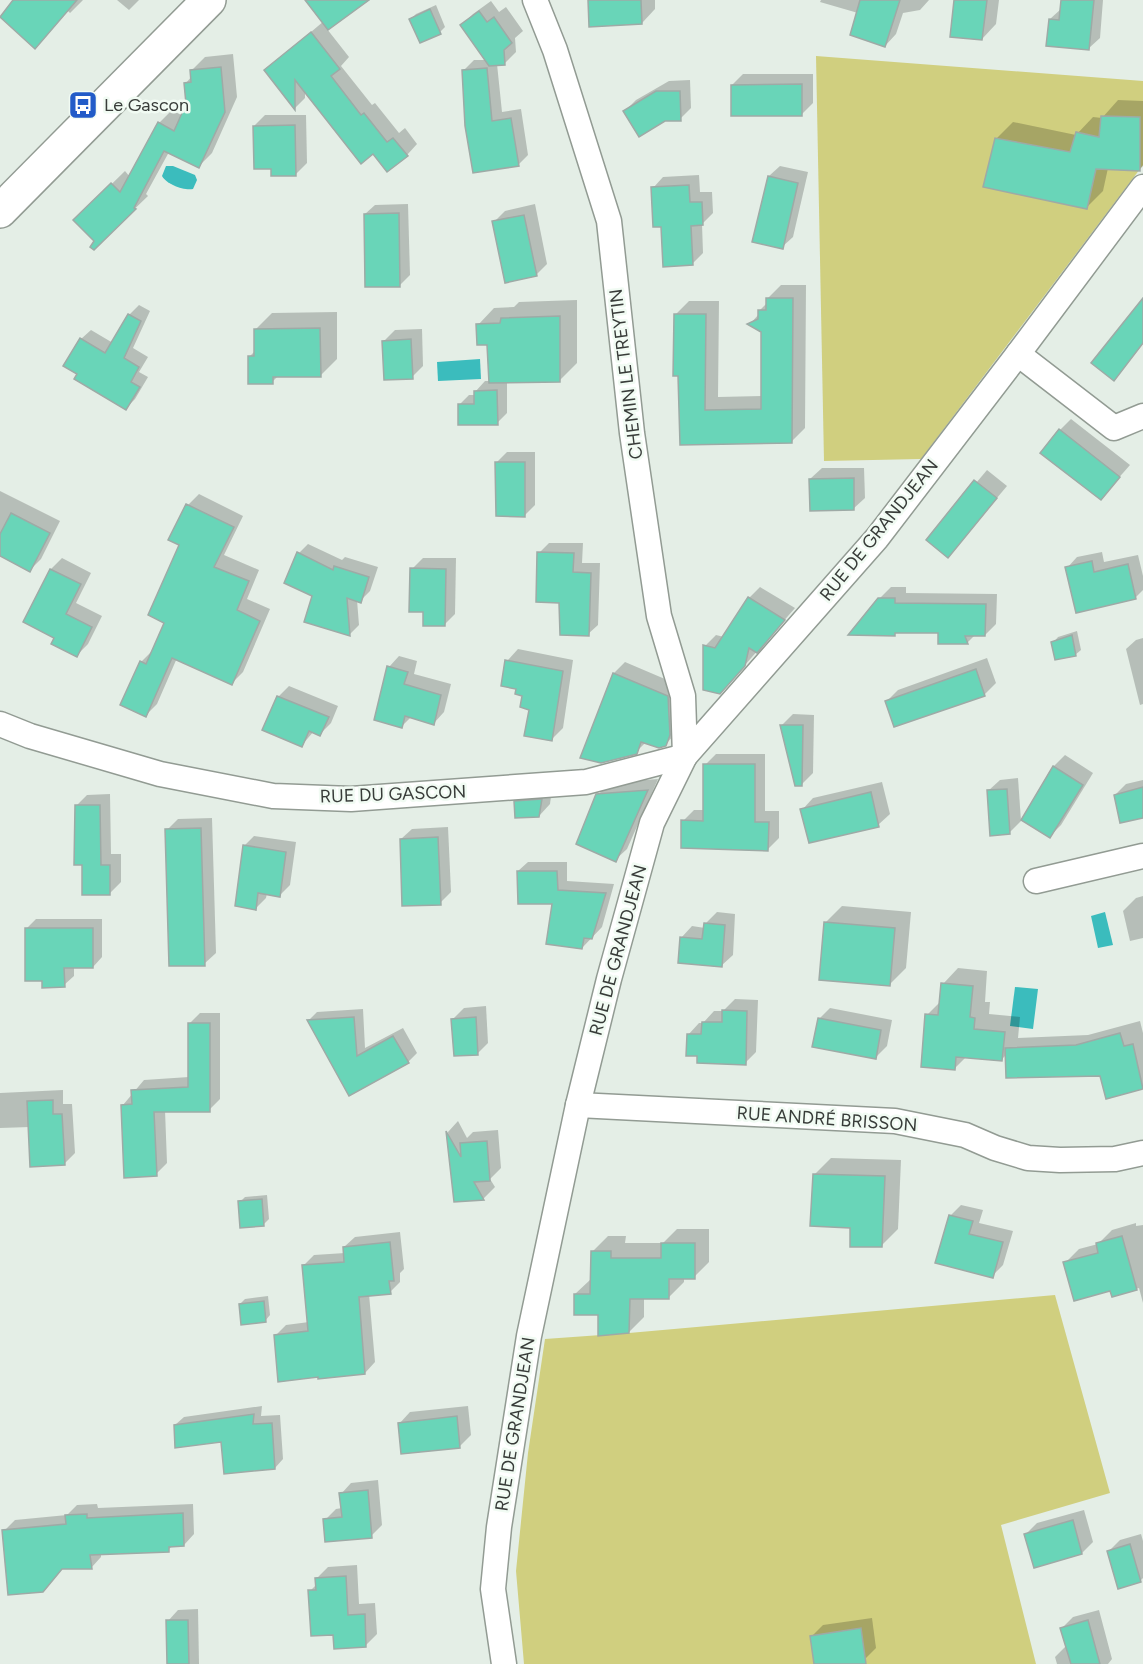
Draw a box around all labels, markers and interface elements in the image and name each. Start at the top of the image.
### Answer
bus stop icon: Le Gascon [67,89,99,121]
place label: Le Gascon [104,94,189,116]
street label: CHEMIN LE TREYTIN [605,288,647,460]
street label: RUE DE GRANDJEAN [815,455,943,605]
street label: RUE DU GASCON [319,780,467,808]
street label: RUE DE GRANDJEAN [585,862,651,1038]
street label: RUE ANDRÉ BRISSON [736,1102,918,1136]
street label: RUE DE GRANDJEAN [490,1335,540,1513]

